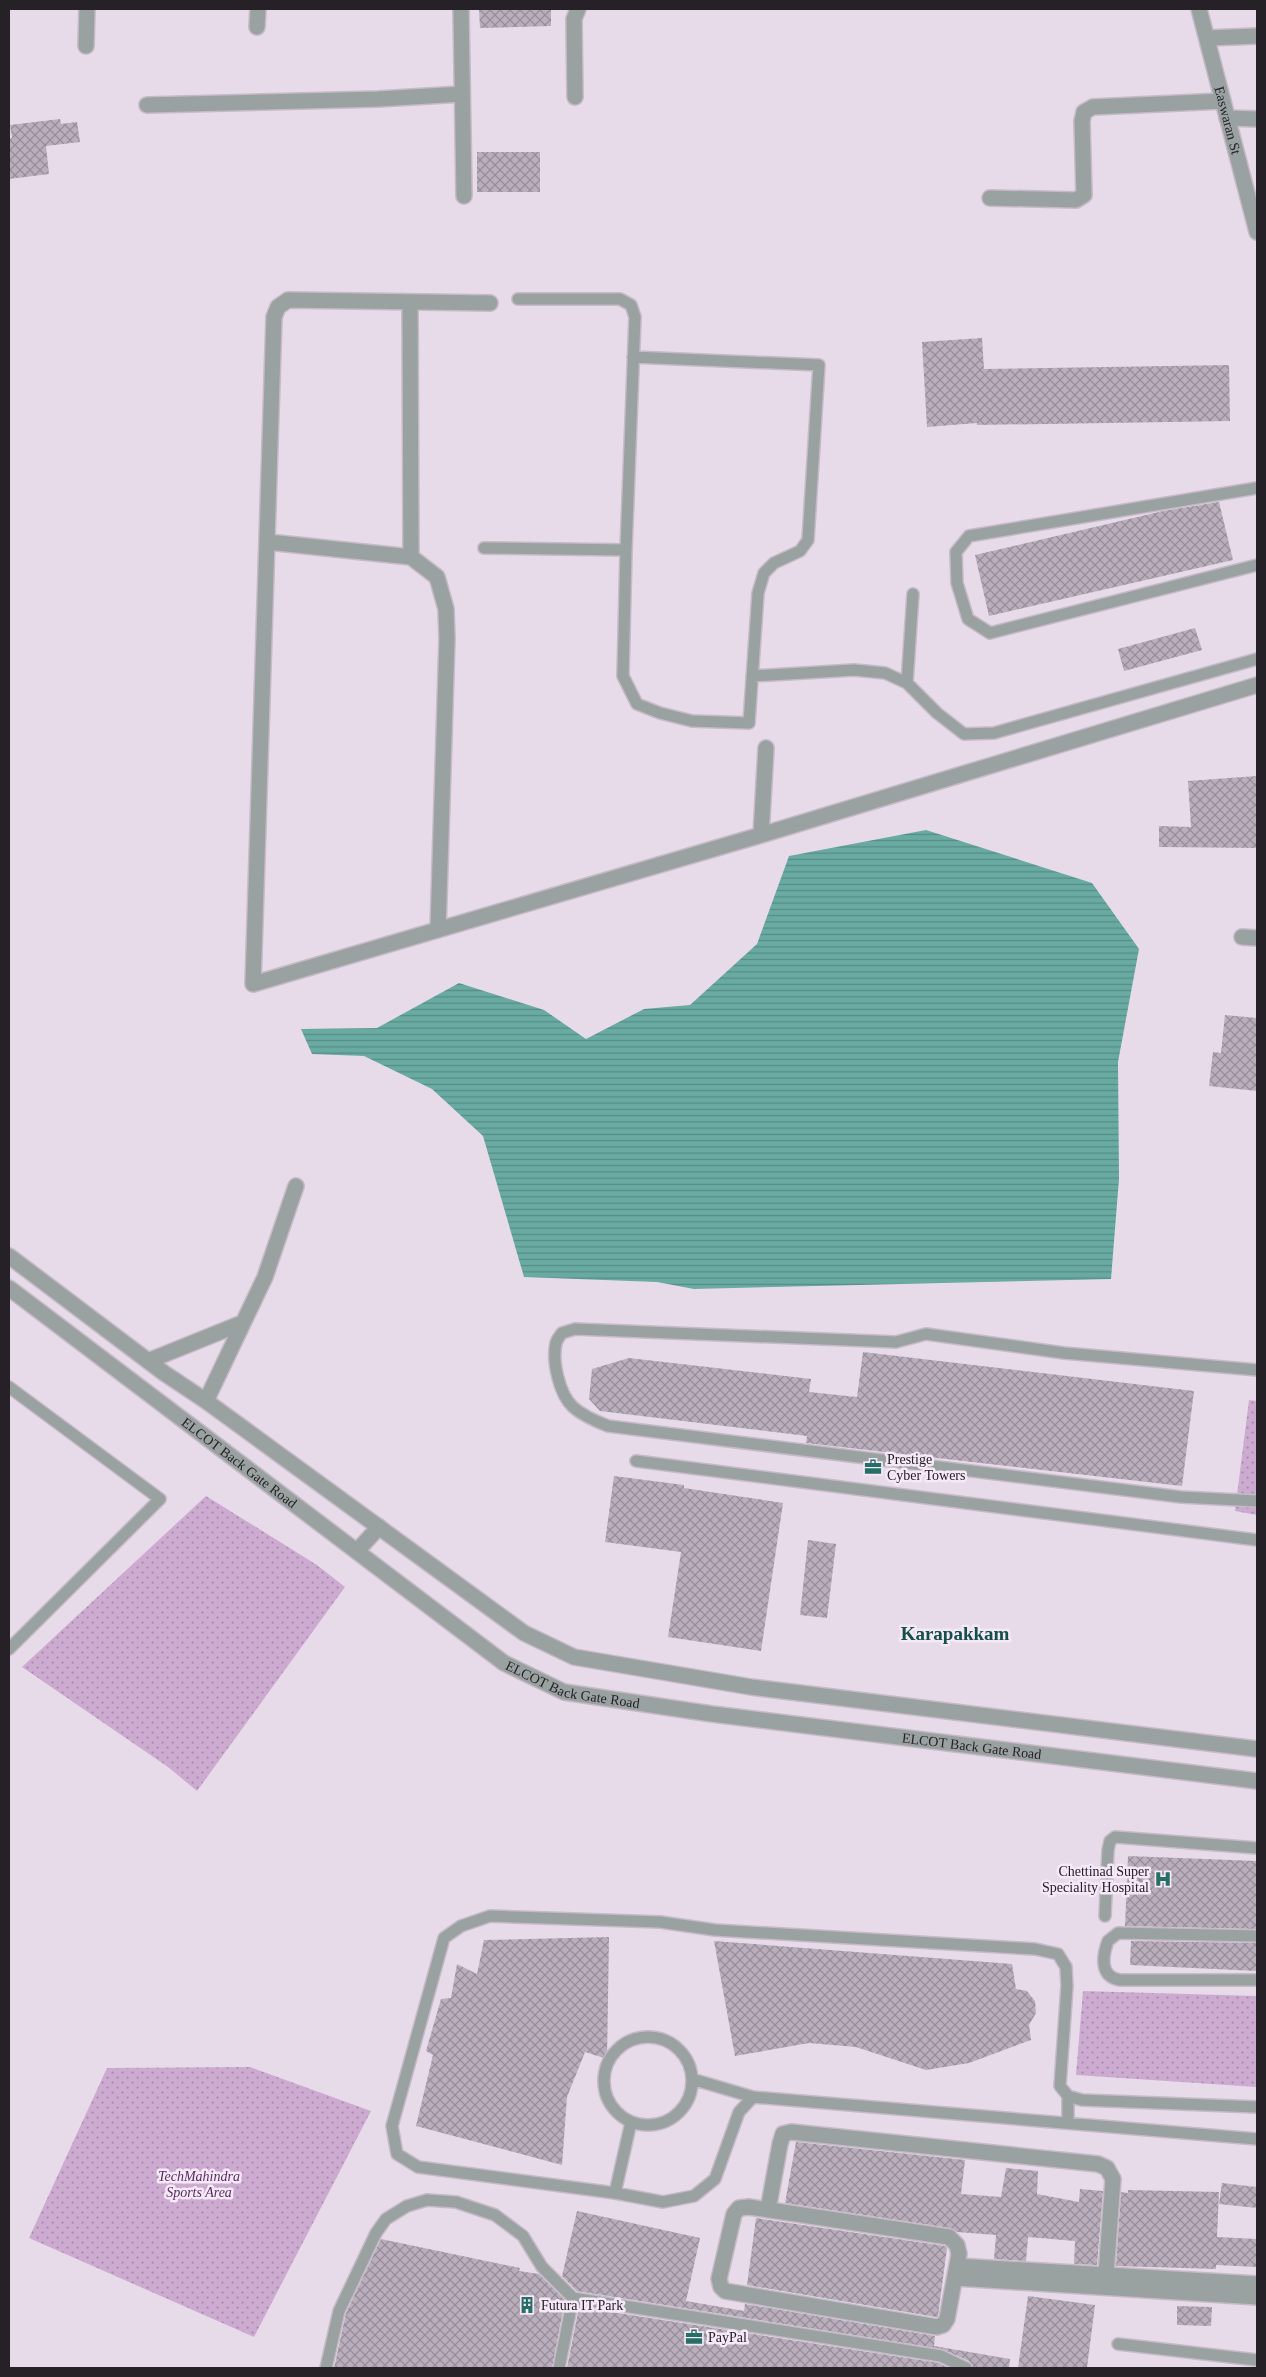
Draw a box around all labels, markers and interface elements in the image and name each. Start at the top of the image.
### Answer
street label: Easwaran St [1212,85,1244,156]
street label: ELCOT Back Gate Road [179,1414,300,1511]
place label: Prestige Cyber Towers [887,1452,965,1483]
office icon: Prestige Cyber Towers [863,1457,883,1477]
district label: Karapakkam [901,1623,1010,1644]
street label: ELCOT Back Gate Road [503,1658,641,1711]
street label: ELCOT Back Gate Road [901,1730,1042,1762]
place label: Chettinad Super Speciality Hospital [1042,1864,1149,1895]
hospital icon: Chettinad Super Speciality Hospital [1153,1869,1173,1889]
park label: TechMahindra Sports Area [158,2169,240,2200]
building icon: Futura IT Park [517,2295,537,2315]
place label: Futura IT Park [541,2298,623,2313]
office icon: PayPal [684,2327,704,2347]
place label: PayPal [708,2330,747,2345]

